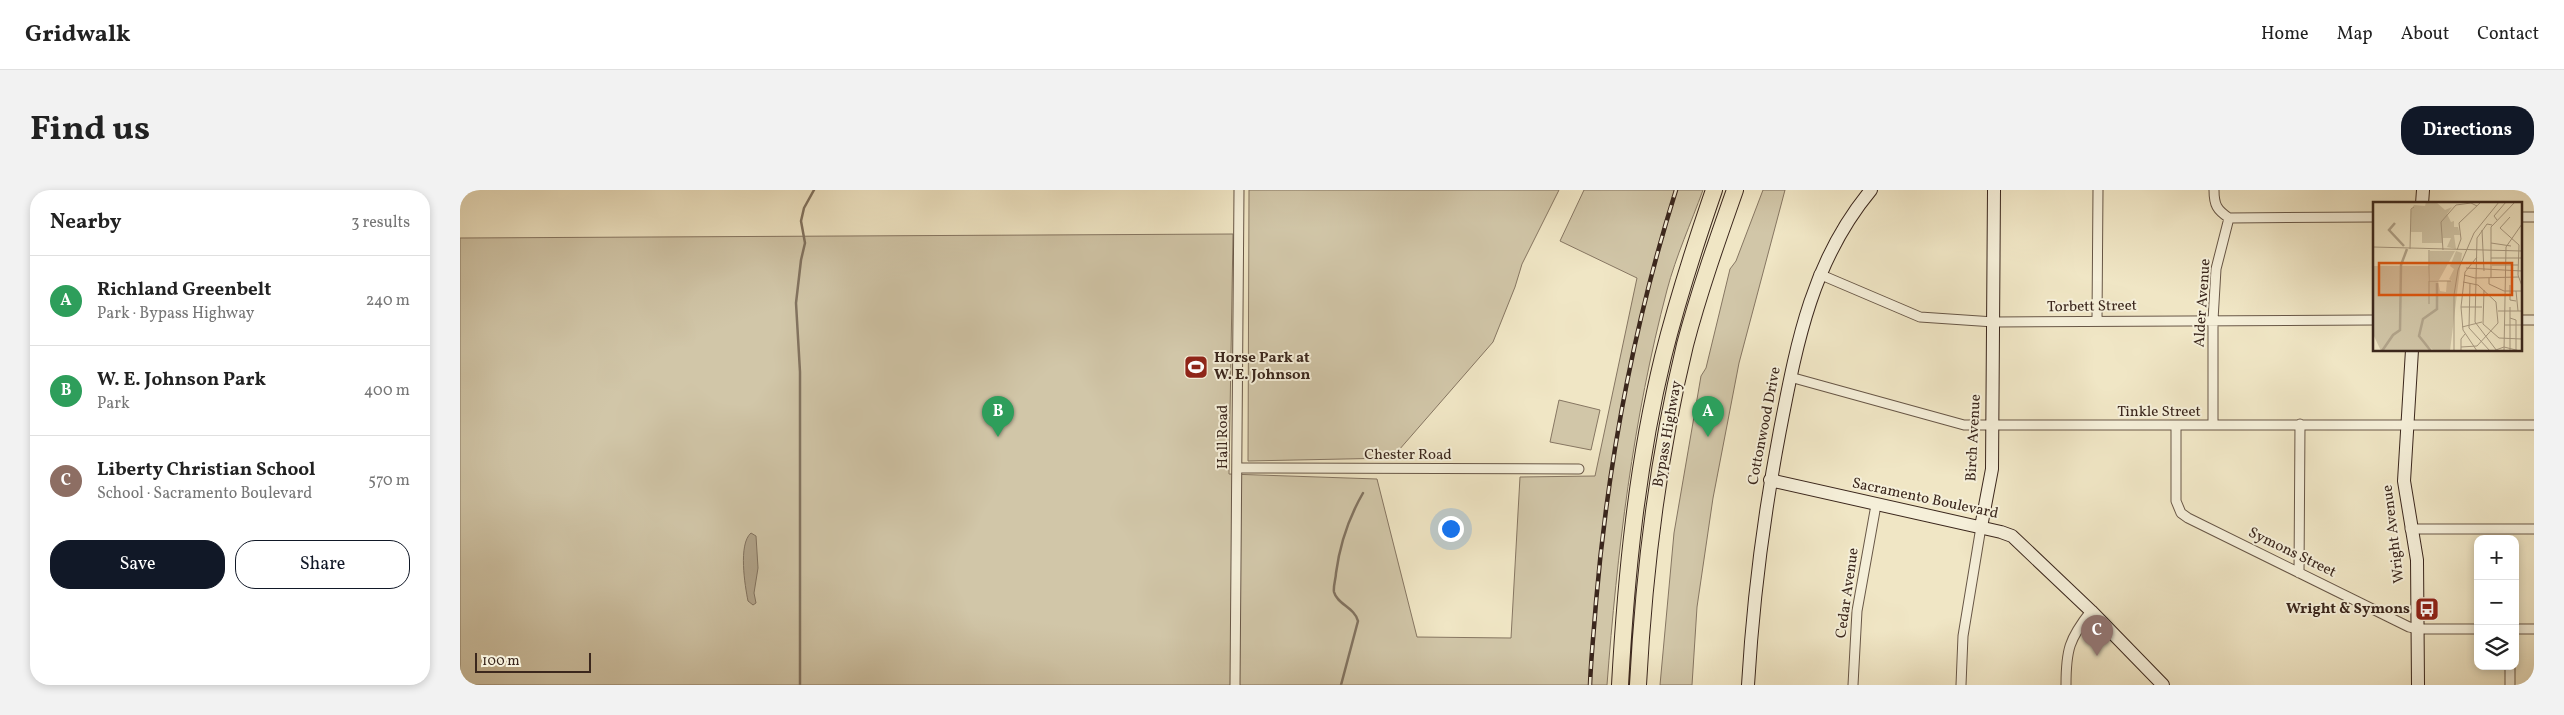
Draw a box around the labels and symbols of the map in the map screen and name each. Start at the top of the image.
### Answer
inset map [2373,202,2522,351]
street label: Alder Avenue [2189,258,2217,348]
street label: Torbett Street [2047,296,2137,318]
place label: Horse Park at W. E. Johnson [1214,348,1311,386]
sports icon: Horse Park at W. E. Johnson [1183,354,1209,380]
street label: Cottonwood Drive [1743,365,1787,487]
street label: Bypass Highway [1648,379,1688,489]
street label: Birch Avenue [1961,394,1987,482]
pin: B [982,396,1014,437]
pin: A [1692,396,1724,437]
street label: Tinkle Street [2117,402,2201,423]
street label: Hall Road [1213,405,1234,469]
street label: Chester Road [1364,445,1452,466]
street label: Sacramento Boulevard [1850,473,2000,525]
street label: Wright Avenue [2378,484,2410,584]
your location [1438,516,1464,542]
street label: Symons Street [2245,523,2339,583]
street label: Cedar Avenue [1831,546,1865,640]
bus stop icon: Wright & Symons [2414,596,2440,622]
place label: Wright & Symons [2286,599,2410,620]
pin: C [2081,615,2113,656]
scale bar [475,650,591,673]

